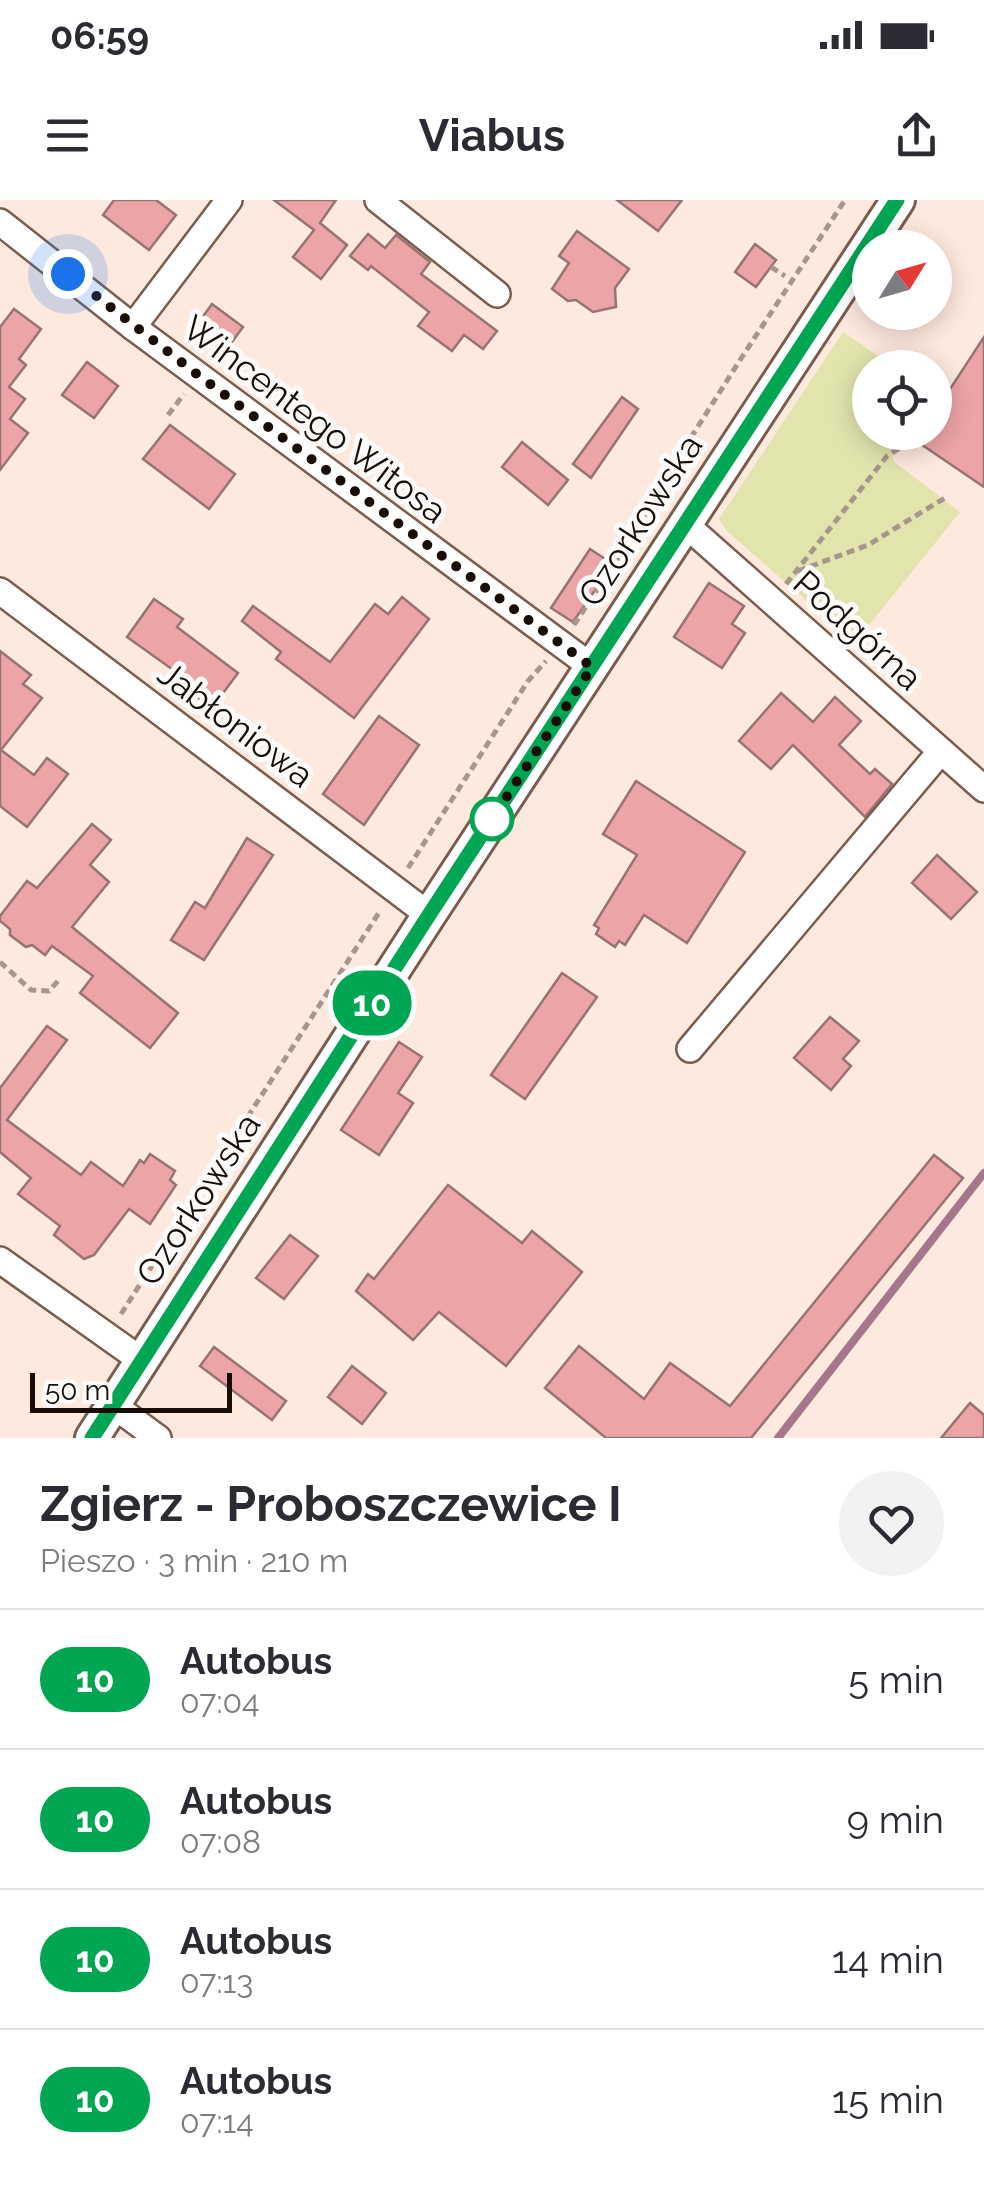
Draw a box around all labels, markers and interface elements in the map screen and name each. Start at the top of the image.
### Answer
text: 06:59 [50,13,149,58]
icon: menu [40,108,95,163]
icon: share [889,108,944,163]
text: Viabus [419,109,565,162]
north arrow [852,230,952,330]
map controls [852,230,952,450]
your location [43,249,93,299]
street label: Wincentego Witosa [175,307,455,531]
button: locate [852,350,952,450]
street label: Ozorkowska [569,426,711,614]
street label: Podgórna [785,562,931,698]
street label: Jabłoniowa [150,652,322,796]
unlabelled marker [471,798,513,840]
line badge: 10 [327,970,417,1036]
text: 10 [353,983,391,1024]
street label: Ozorkowska [127,1105,269,1293]
scale bar [30,1368,232,1412]
text: 50 m [45,1374,110,1407]
button: heart [839,1471,944,1576]
text: Zgierz - Proboszczewice I [40,1476,622,1532]
text: Pieszo · 3 min · 210 m [40,1542,348,1579]
text: Autobus [180,1638,332,1683]
text: 5 min [848,1657,944,1702]
text: 10 [76,1659,114,1700]
text: 07:04 [180,1683,260,1720]
text: Autobus [180,1778,332,1823]
text: 9 min [847,1797,944,1842]
text: 10 [76,1799,114,1840]
text: 07:08 [180,1823,261,1860]
text: Autobus [180,1918,332,1963]
text: 14 min [832,1937,944,1982]
text: 10 [76,1939,114,1980]
text: 07:13 [180,1963,253,2000]
text: Autobus [180,2058,332,2103]
text: 15 min [832,2077,944,2122]
text: 10 [76,2079,114,2120]
text: 07:14 [180,2103,254,2140]

